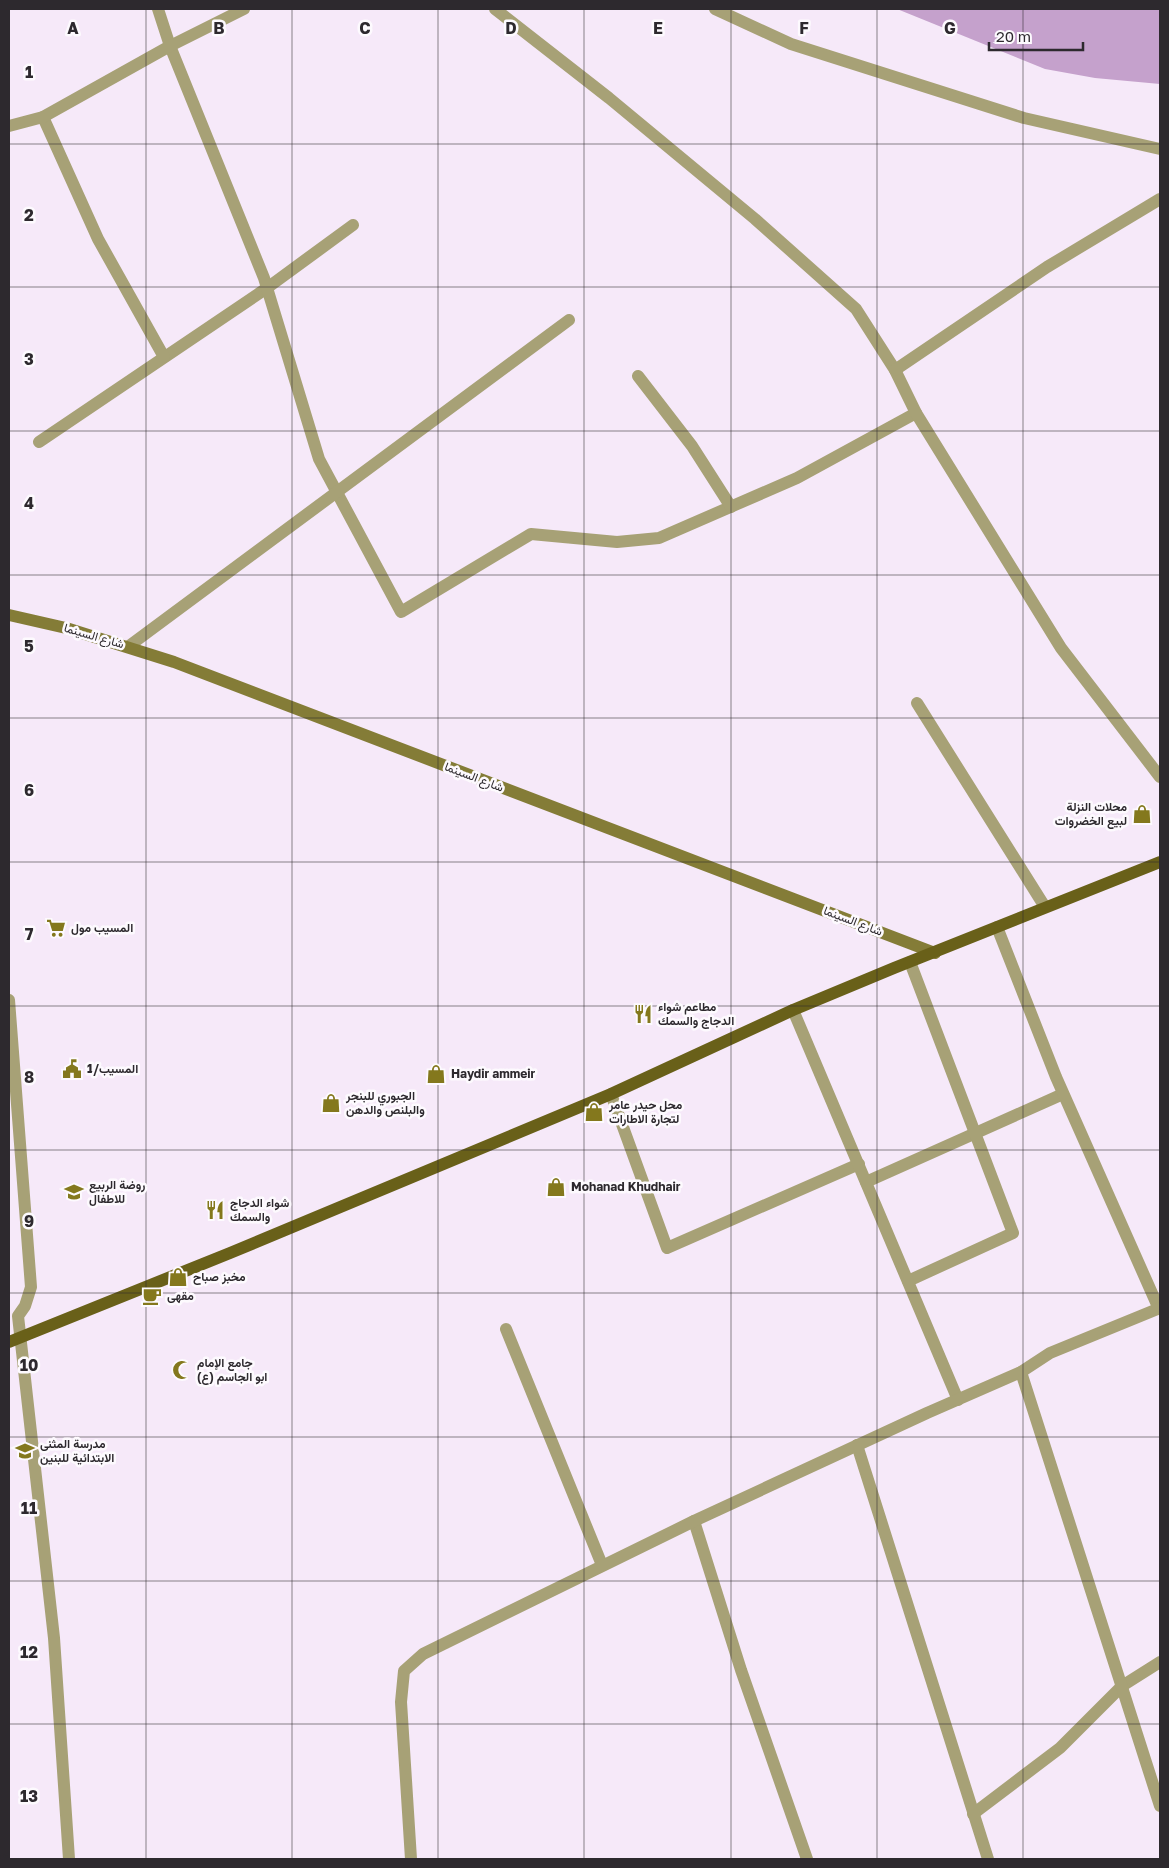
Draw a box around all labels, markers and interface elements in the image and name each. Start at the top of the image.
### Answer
text: A [67,18,79,38]
text: B [213,18,225,38]
text: C [359,18,371,38]
text: D [505,18,517,38]
text: E [653,18,663,38]
text: F [799,18,809,38]
text: G [944,18,956,38]
scale bar [989,20,1083,52]
text: 20 m [996,27,1031,45]
text: 1 [25,62,33,82]
text: 2 [24,205,34,225]
text: 3 [24,349,34,369]
text: 4 [24,493,34,513]
street label: شارع السينما [62,620,126,653]
text: 5 [24,636,34,656]
street label: شارع السينما [442,758,506,797]
text: 6 [24,780,34,800]
place label: محلات النزلة لبيع الخضروات [1055,799,1127,829]
shop icon: محلات النزلة لبيع الخضروات [1131,803,1153,825]
street label: شارع السينما [821,902,885,941]
supermarket icon: المسيب مول [45,917,67,939]
place label: المسيب مول [71,920,133,936]
text: 7 [25,924,34,944]
place label: مطاعم شواء الدجاج والسمك [658,999,734,1029]
restaurant icon: مطاعم شواء الدجاج والسمك [632,1003,654,1025]
public building icon: المسيب/1 [61,1058,83,1080]
place label: المسيب/1 [87,1061,138,1076]
shop icon: Haydir ammeir [425,1063,447,1085]
place label: Haydir ammeir [451,1066,536,1081]
text: 8 [24,1067,34,1087]
place label: الجبوري للبنجر والبلنص والدهن [345,1088,425,1118]
shop icon: الجبوري للبنجر والبلنص والدهن [320,1092,342,1114]
place label: محل حيدر عامر لتجارة الاطارات [608,1097,683,1127]
shop icon: محل حيدر عامر لتجارة الاطارات [583,1101,605,1123]
shop icon: Mohanad Khudhair [545,1176,567,1198]
place label: روضة الربيع للاطفال [89,1177,145,1206]
place label: Mohanad Khudhair [571,1179,681,1194]
school or university icon: روضة الربيع للاطفال [63,1181,85,1203]
place label: شواء الدجاج والسمك [230,1195,290,1225]
restaurant icon: شواء الدجاج والسمك [204,1199,226,1221]
text: 9 [24,1211,34,1231]
shop icon: مخبز صباح [167,1266,189,1288]
place label: مخبز صباح [193,1269,246,1285]
cafe icon: مقهى [141,1285,163,1307]
place label: مقهى [167,1288,194,1304]
text: 10 [20,1355,38,1375]
place label: جامع الإمام ابو الجاسم (ع) [197,1355,267,1385]
mosque icon: جامع الإمام ابو الجاسم (ع) [171,1359,193,1381]
place label: مدرسة المثنى الابتدائية للبنين [40,1436,114,1465]
school or university icon: مدرسة المثنى الابتدائية للبنين [14,1440,36,1462]
text: 11 [21,1498,37,1518]
text: 12 [20,1642,38,1662]
text: 13 [20,1786,38,1806]

